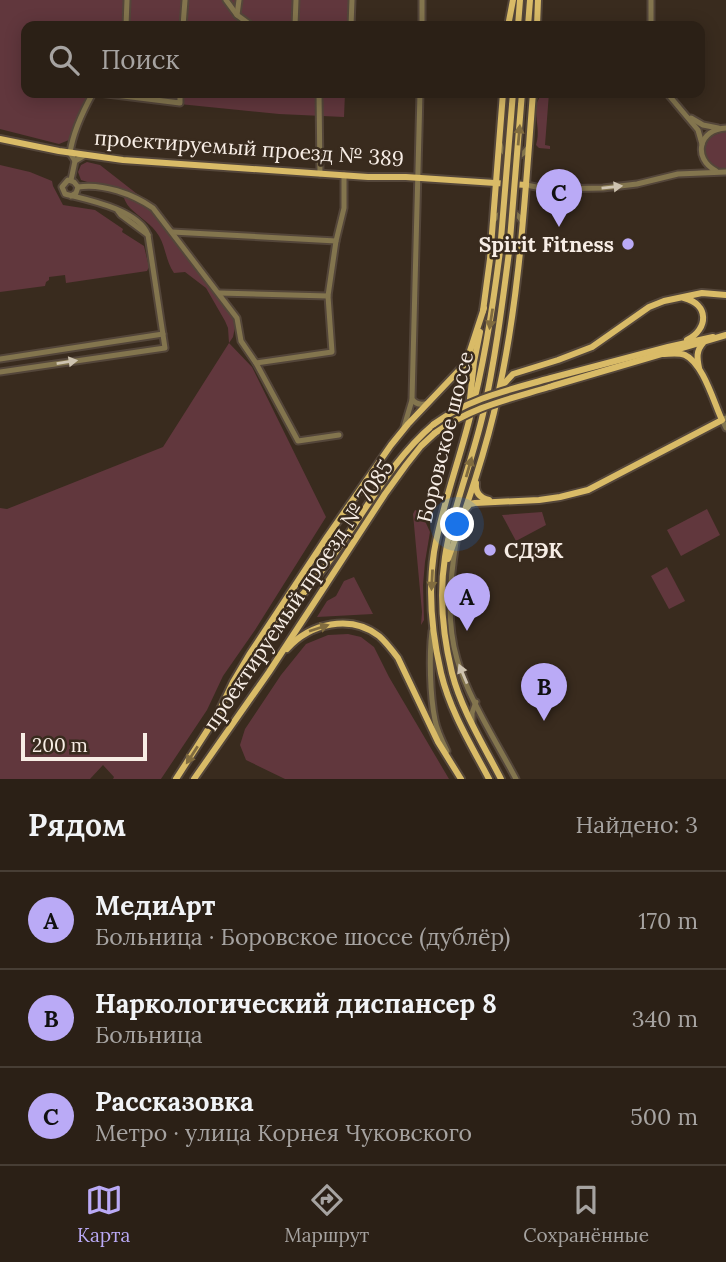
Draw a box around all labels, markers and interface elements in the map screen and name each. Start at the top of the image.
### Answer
search box [21,21,705,98]
icon: search [45,41,83,79]
text: Поиск [101,43,180,76]
street label: проектируемый проезд № 389 [93,124,405,172]
one-way arrow [514,124,525,146]
pin: C [536,169,582,227]
one-way arrow [602,181,624,192]
place label: Spirit Fitness [479,231,614,258]
marker: Spirit Fitness [620,236,636,252]
one-way arrow [485,308,496,330]
street label: Боровское шоссе [411,348,479,526]
one-way arrow [57,356,79,367]
street label: проектируемый проезд № 7085 [197,454,399,736]
one-way arrow [465,456,475,477]
your location [440,507,474,541]
place label: СДЭК [504,537,563,564]
marker: СДЭК [482,542,498,558]
one-way arrow [426,570,437,592]
pin: A [444,573,490,631]
one-way arrow [309,622,330,633]
pin: B [521,663,567,721]
one-way arrow [457,664,468,685]
scale bar [21,730,147,762]
text: 200 m [32,733,88,757]
one-way arrow [185,745,198,764]
text: Рядом [28,806,126,844]
text: Найдено: 3 [576,810,698,839]
text: МедиАрт [95,889,215,922]
text: A [43,906,59,935]
text: 170 m [638,906,698,935]
text: Больница · Боровское шоссе (дублёр) [95,922,510,951]
text: Наркологический диспансер 8 [95,987,497,1020]
text: B [43,1004,59,1033]
text: 340 m [632,1004,698,1033]
text: Больница [95,1020,203,1049]
text: Рассказовка [95,1085,254,1118]
text: C [43,1102,59,1131]
text: 500 m [630,1102,698,1131]
text: Метро · улица Корнея Чуковского [95,1118,472,1147]
tab: Карта [77,1181,130,1247]
tab: Маршрут [284,1181,369,1247]
tab: Сохранённые [523,1181,649,1247]

